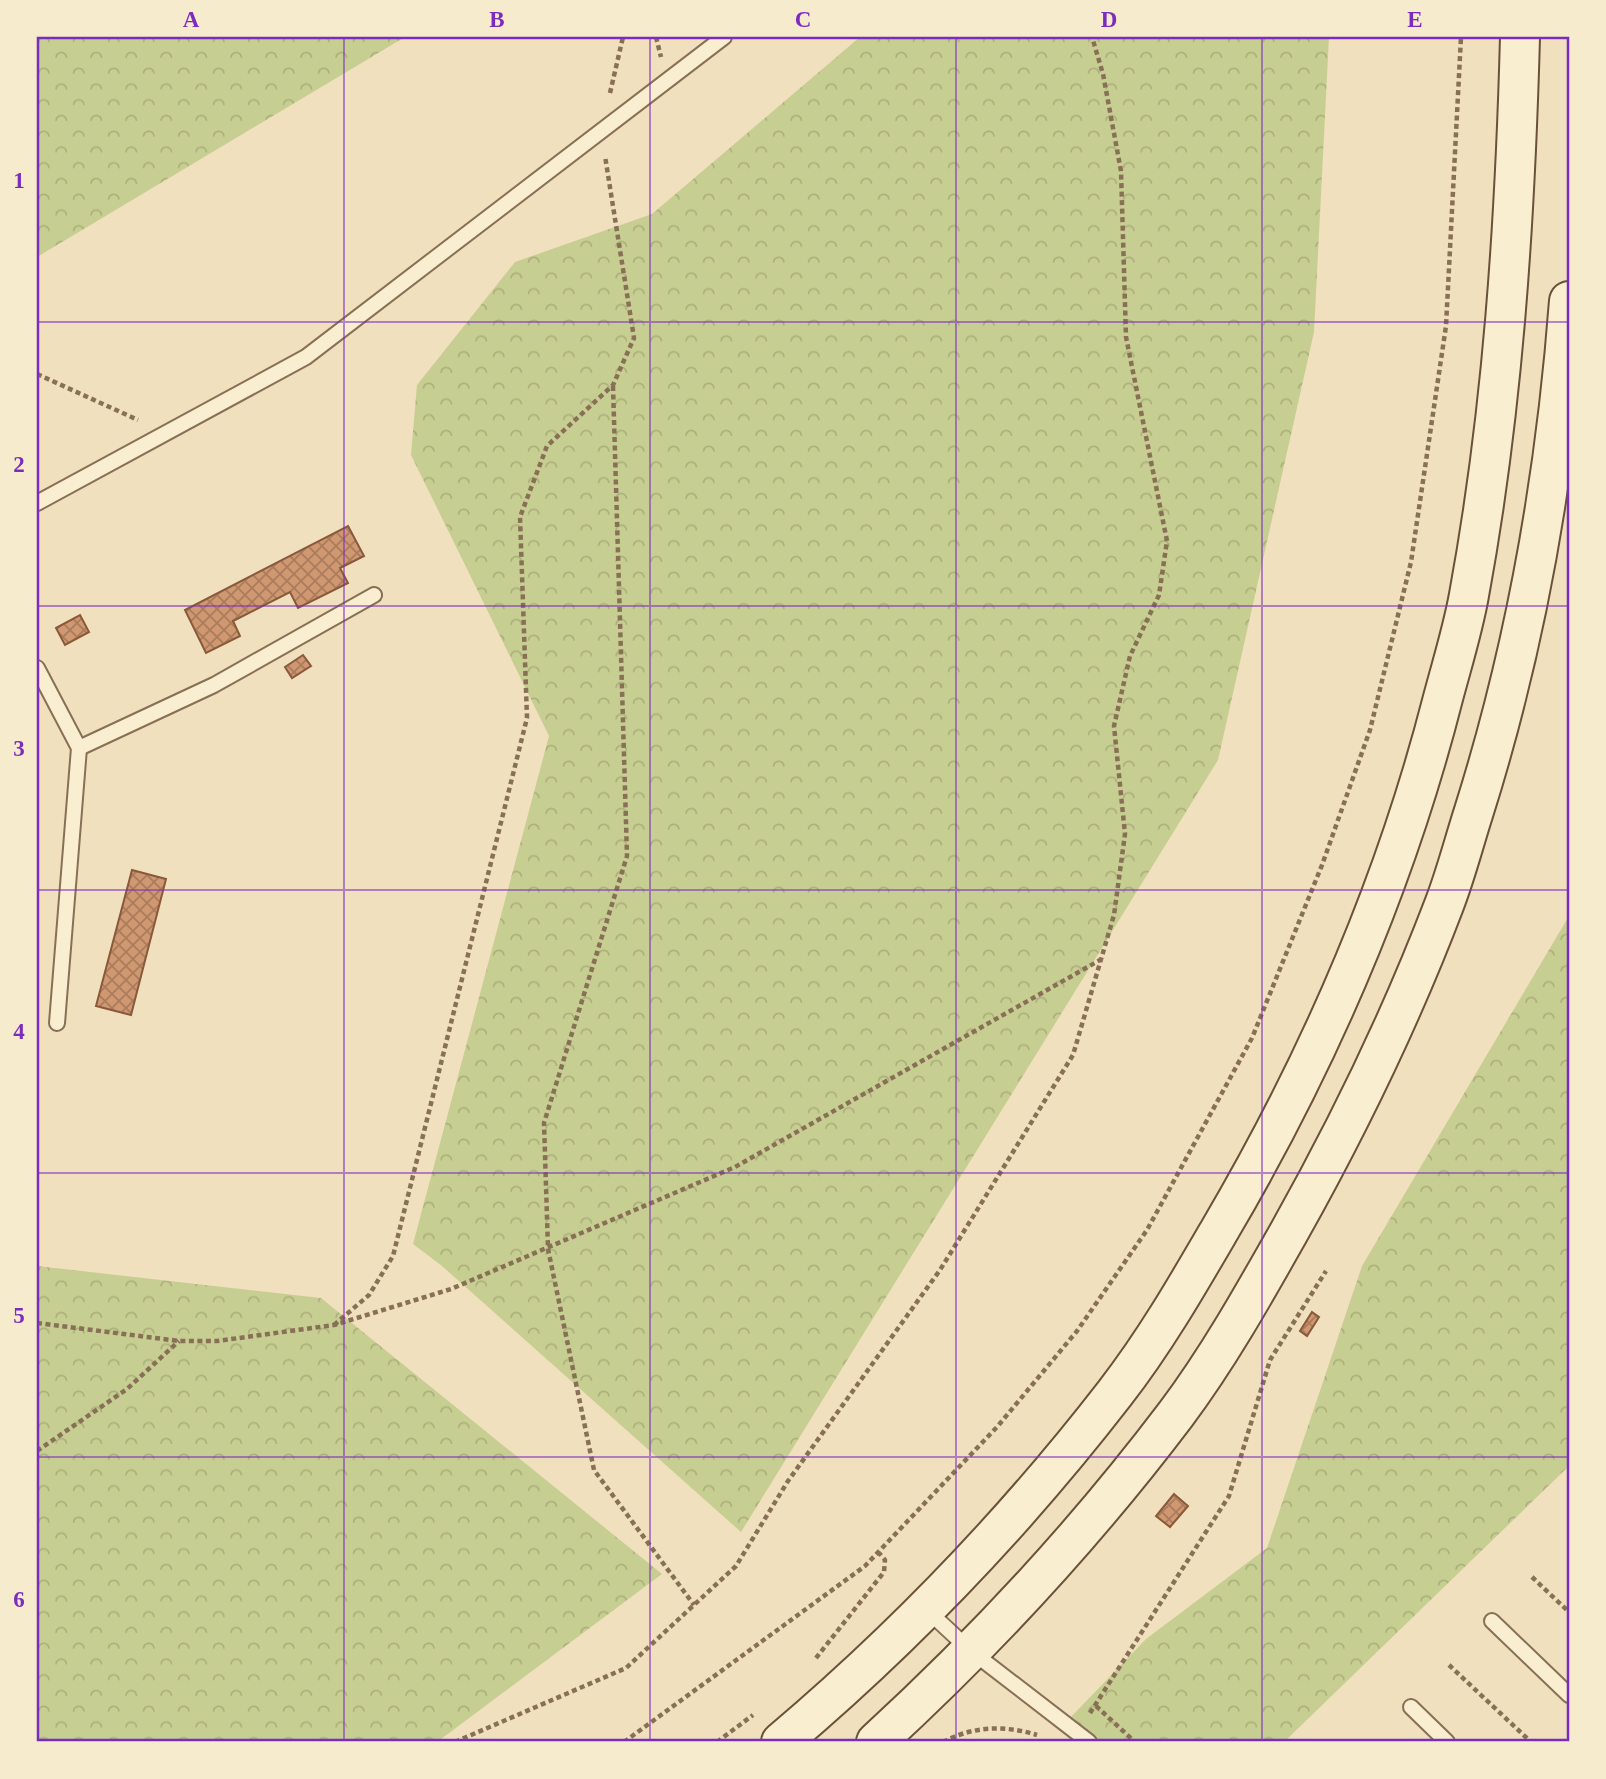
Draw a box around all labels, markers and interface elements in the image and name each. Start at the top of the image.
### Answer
text: A [183,7,200,32]
text: B [489,7,505,32]
text: C [795,7,811,32]
text: D [1101,7,1117,32]
text: E [1407,7,1423,32]
text: 1 [13,168,25,193]
text: 2 [13,452,25,477]
text: 3 [13,736,25,761]
text: 4 [13,1019,25,1044]
text: 5 [13,1303,25,1328]
text: 6 [13,1587,25,1612]

